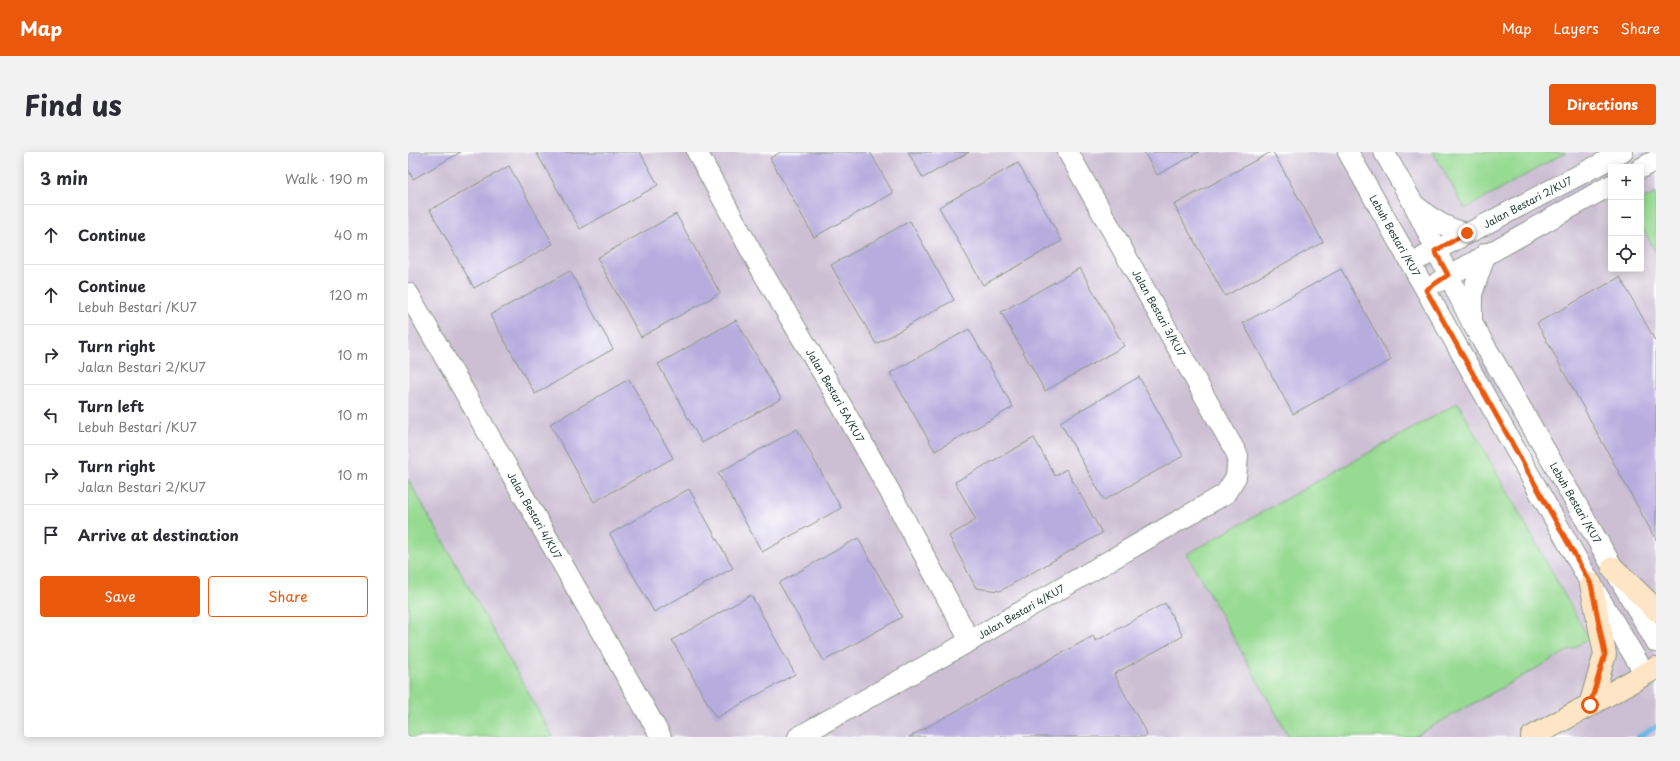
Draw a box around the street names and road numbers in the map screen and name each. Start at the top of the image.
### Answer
street label: Jalan Bestari 2/KU7 [1480,172,1575,231]
street label: Lebuh Bestari /KU7 [1366,192,1425,279]
street label: Jalan Bestari 3/KU7 [1129,266,1190,359]
street label: Jalan Bestari 5A/KU7 [803,346,869,445]
street label: Lebuh Bestari /KU7 [1547,459,1606,546]
street label: Jalan Bestari 4/KU7 [504,469,566,562]
street label: Jalan Bestari 4/KU7 [975,580,1067,642]

